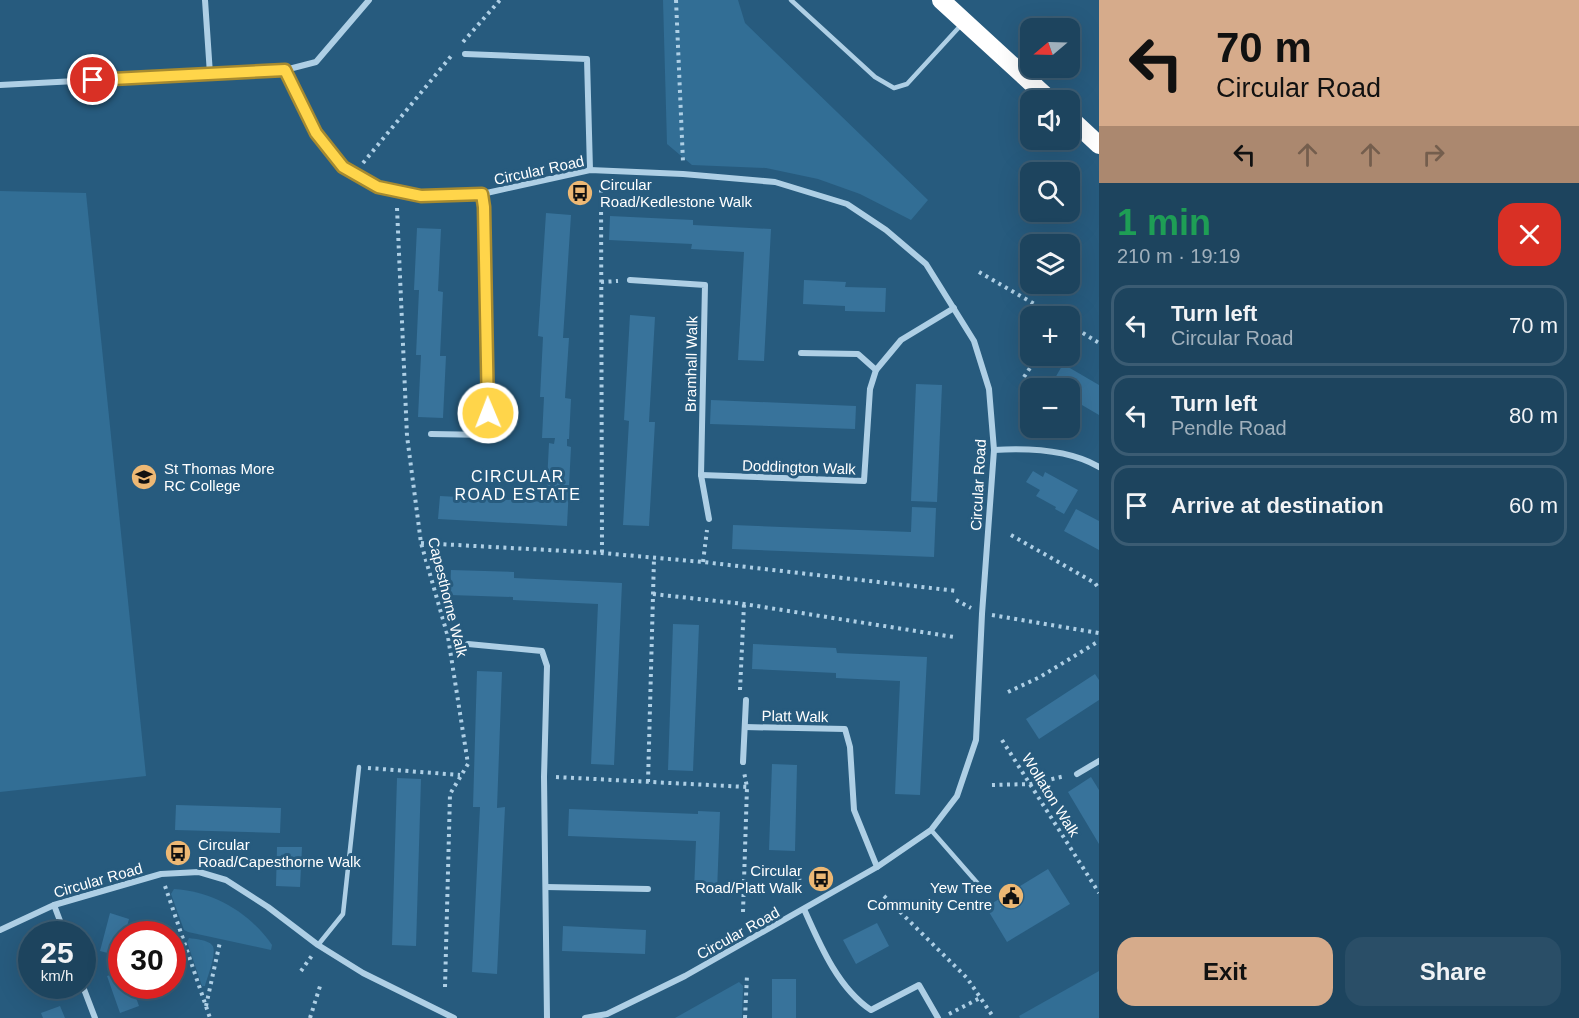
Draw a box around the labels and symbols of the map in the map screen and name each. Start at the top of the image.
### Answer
north arrow [1020,18,1080,78]
pin [67,54,118,105]
street label: Circular Road [492,152,586,188]
place label: Circular Road/Kedlestone Walk [600,176,753,210]
bus stop icon: Circular Road/Kedlestone Walk [565,178,595,208]
street label: Bramhall Walk [682,315,700,412]
position arrow [456,381,520,445]
street label: Circular Road [967,439,989,531]
street label: Doddington Walk [742,457,857,477]
place label: St Thomas More RC College [164,460,275,494]
school or university icon: St Thomas More RC College [129,462,159,492]
district label: CIRCULAR ROAD ESTATE [454,468,582,503]
street label: Capesthorne Walk [425,535,471,659]
street label: Platt Walk [761,707,829,725]
street label: Wollaton Walk [1019,750,1084,840]
place label: Circular Road/Capesthorne Walk [198,836,361,870]
bus stop icon: Circular Road/Capesthorne Walk [163,838,193,868]
street label: Circular Road [52,859,144,901]
place label: Circular Road/Platt Walk [695,862,802,896]
bus stop icon: Circular Road/Platt Walk [806,864,836,894]
place label: Yew Tree Community Centre [867,879,992,913]
public building icon: Yew Tree Community Centre [996,881,1026,911]
street label: Circular Road [694,903,782,963]
speed limit sign: 30 [108,921,186,999]

